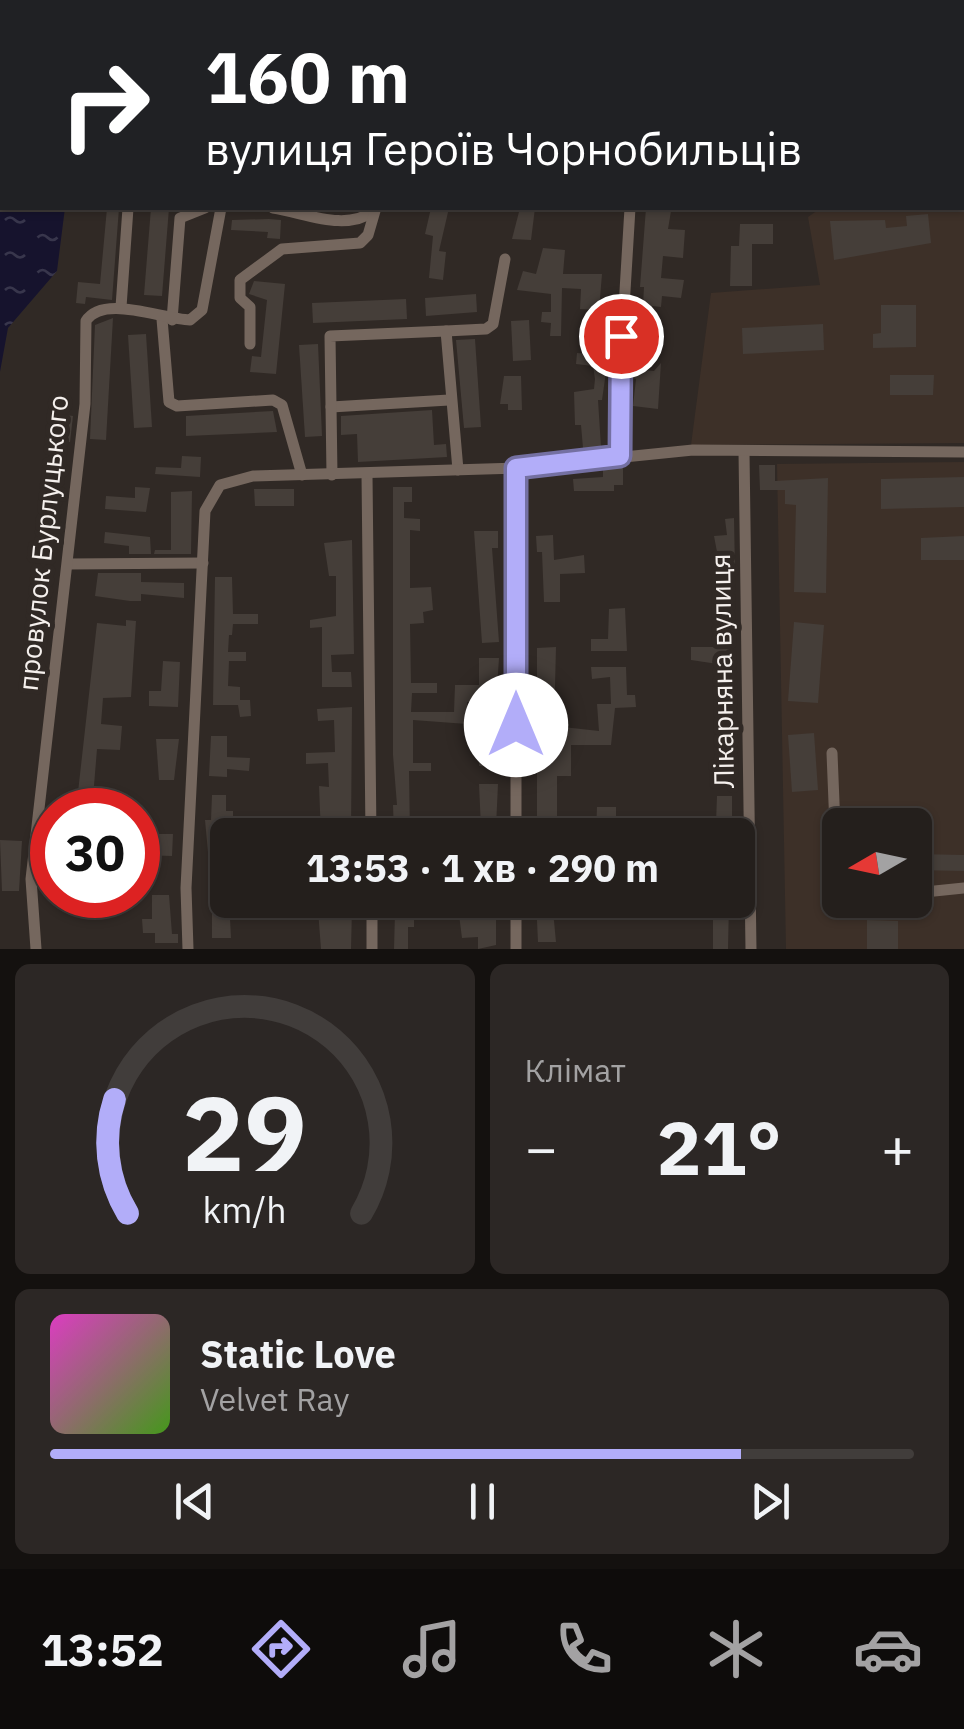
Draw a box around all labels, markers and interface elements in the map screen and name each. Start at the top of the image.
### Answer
text: 160 m [205,31,410,122]
icon: right [40,40,170,170]
text: вулиця Героїв Чорнобильців [205,119,802,177]
pin [579,294,664,379]
icon: arrive [594,309,649,364]
street label: провулок Бурлуцького [9,393,76,693]
street label: Лікарняна вулиця [701,553,742,789]
position arrow [464,673,568,777]
speed limit sign: 30 [30,788,160,918]
north arrow [822,808,932,918]
map controls [822,808,932,918]
text: 13:53 · 1 хв · 290 m [306,843,659,892]
text: Клімат [525,1049,626,1091]
text: 29 [182,1064,307,1200]
text: 21° [657,1098,782,1196]
text: − [525,1112,558,1183]
text: + [881,1112,914,1183]
text: km/h [203,1186,287,1233]
text: Static Love [200,1329,396,1378]
text: Velvet Ray [200,1378,349,1420]
icon: previous [167,1474,222,1529]
icon: pause [455,1474,510,1529]
icon: next [743,1474,798,1529]
icon: directions [246,1614,316,1684]
icon: music [397,1614,467,1684]
icon: phone [549,1614,619,1684]
icon: climate [701,1614,771,1684]
icon: car [853,1614,923,1684]
text: 13:52 [41,1620,164,1678]

